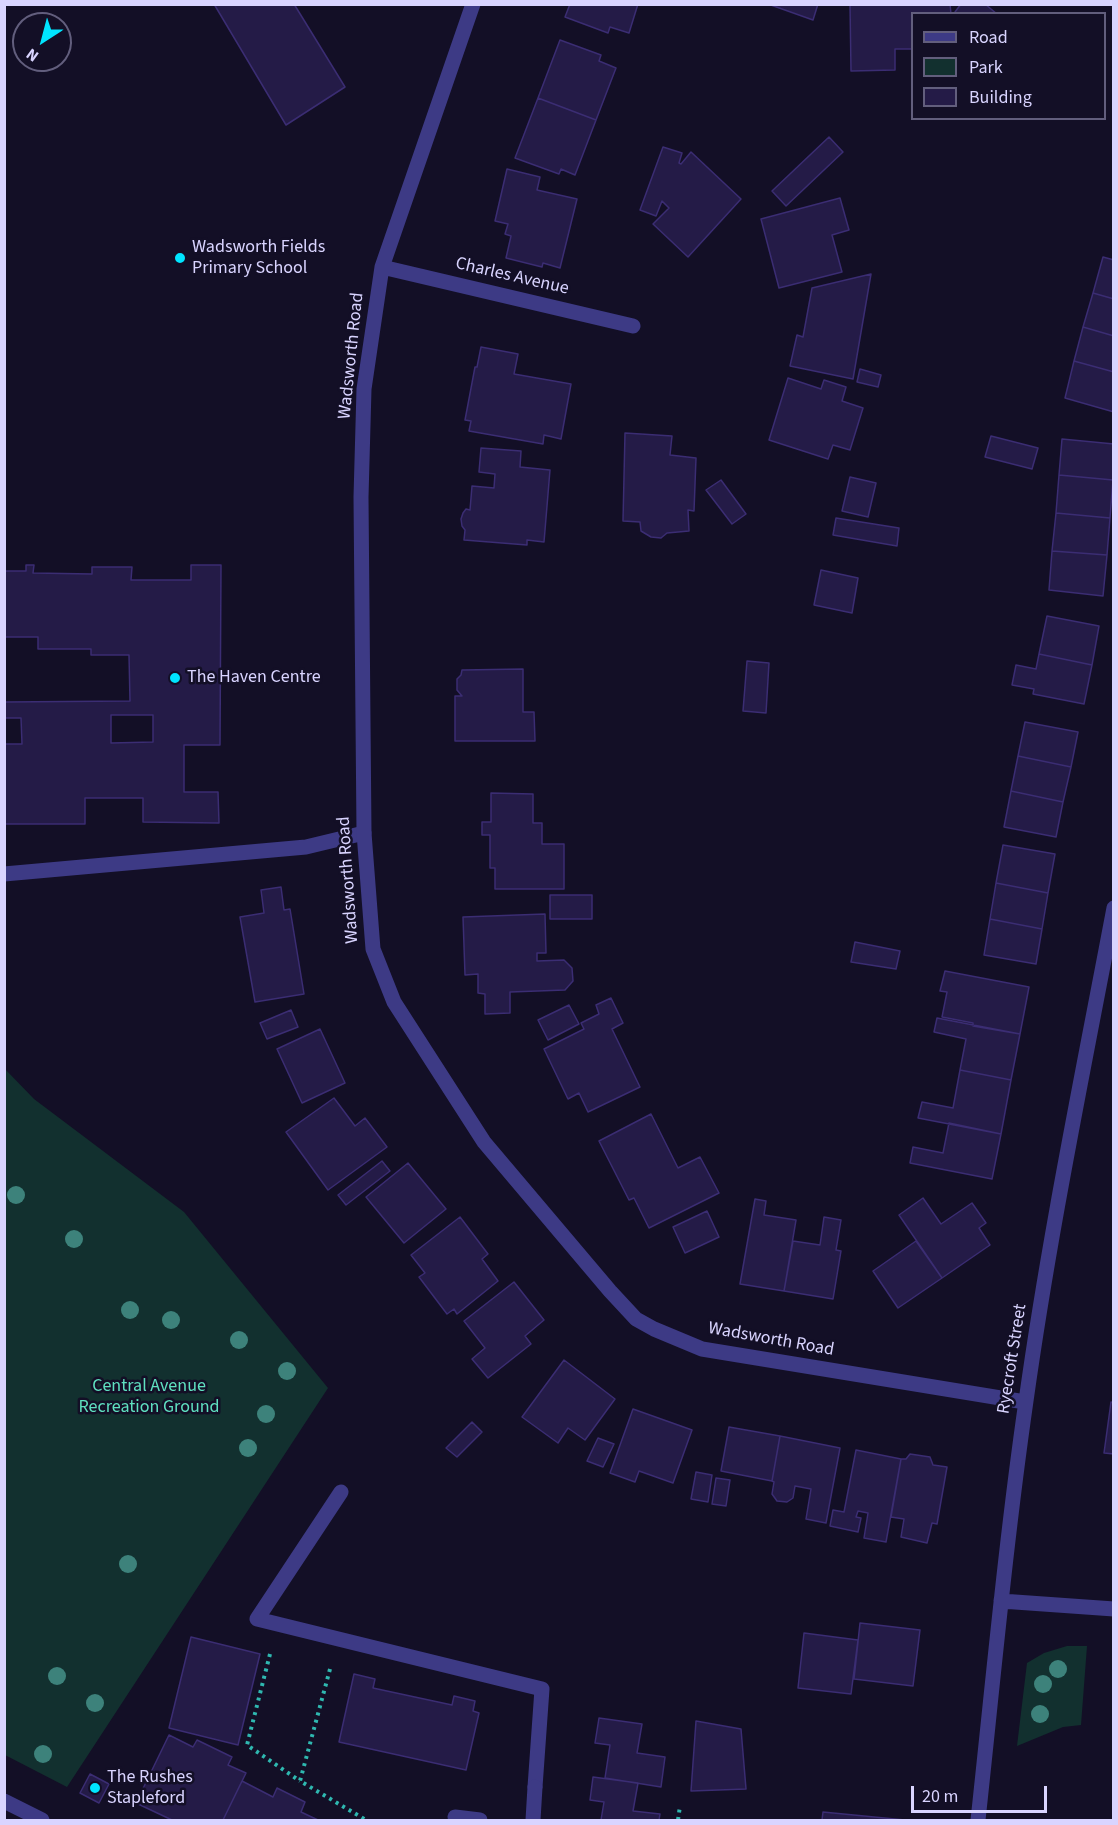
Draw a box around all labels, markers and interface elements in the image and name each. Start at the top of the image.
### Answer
north arrow [12,12,72,72]
legend [911,12,1106,120]
text: Road [969,25,1008,50]
text: N [22,43,43,67]
text: Park [969,55,1003,80]
text: Building [969,85,1032,110]
place label: Wadsworth Fields Primary School [192,237,325,280]
marker: Wadsworth Fields Primary School [173,251,187,265]
street label: Charles Avenue [453,253,571,301]
street label: Wadsworth Road [335,291,369,421]
place label: The Haven Centre [187,667,321,689]
marker: The Haven Centre [168,671,182,685]
street label: Wadsworth Road [334,816,364,944]
street label: Ryecroft Street [994,1303,1032,1415]
street label: Wadsworth Road [706,1318,836,1362]
park label: Central Avenue Recreation Ground [78,1376,220,1418]
place label: The Rushes Stapleford [107,1767,193,1810]
scale bar [914,1774,1050,1812]
marker: The Rushes Stapleford [88,1781,102,1795]
text: 20 m [922,1784,958,1809]

